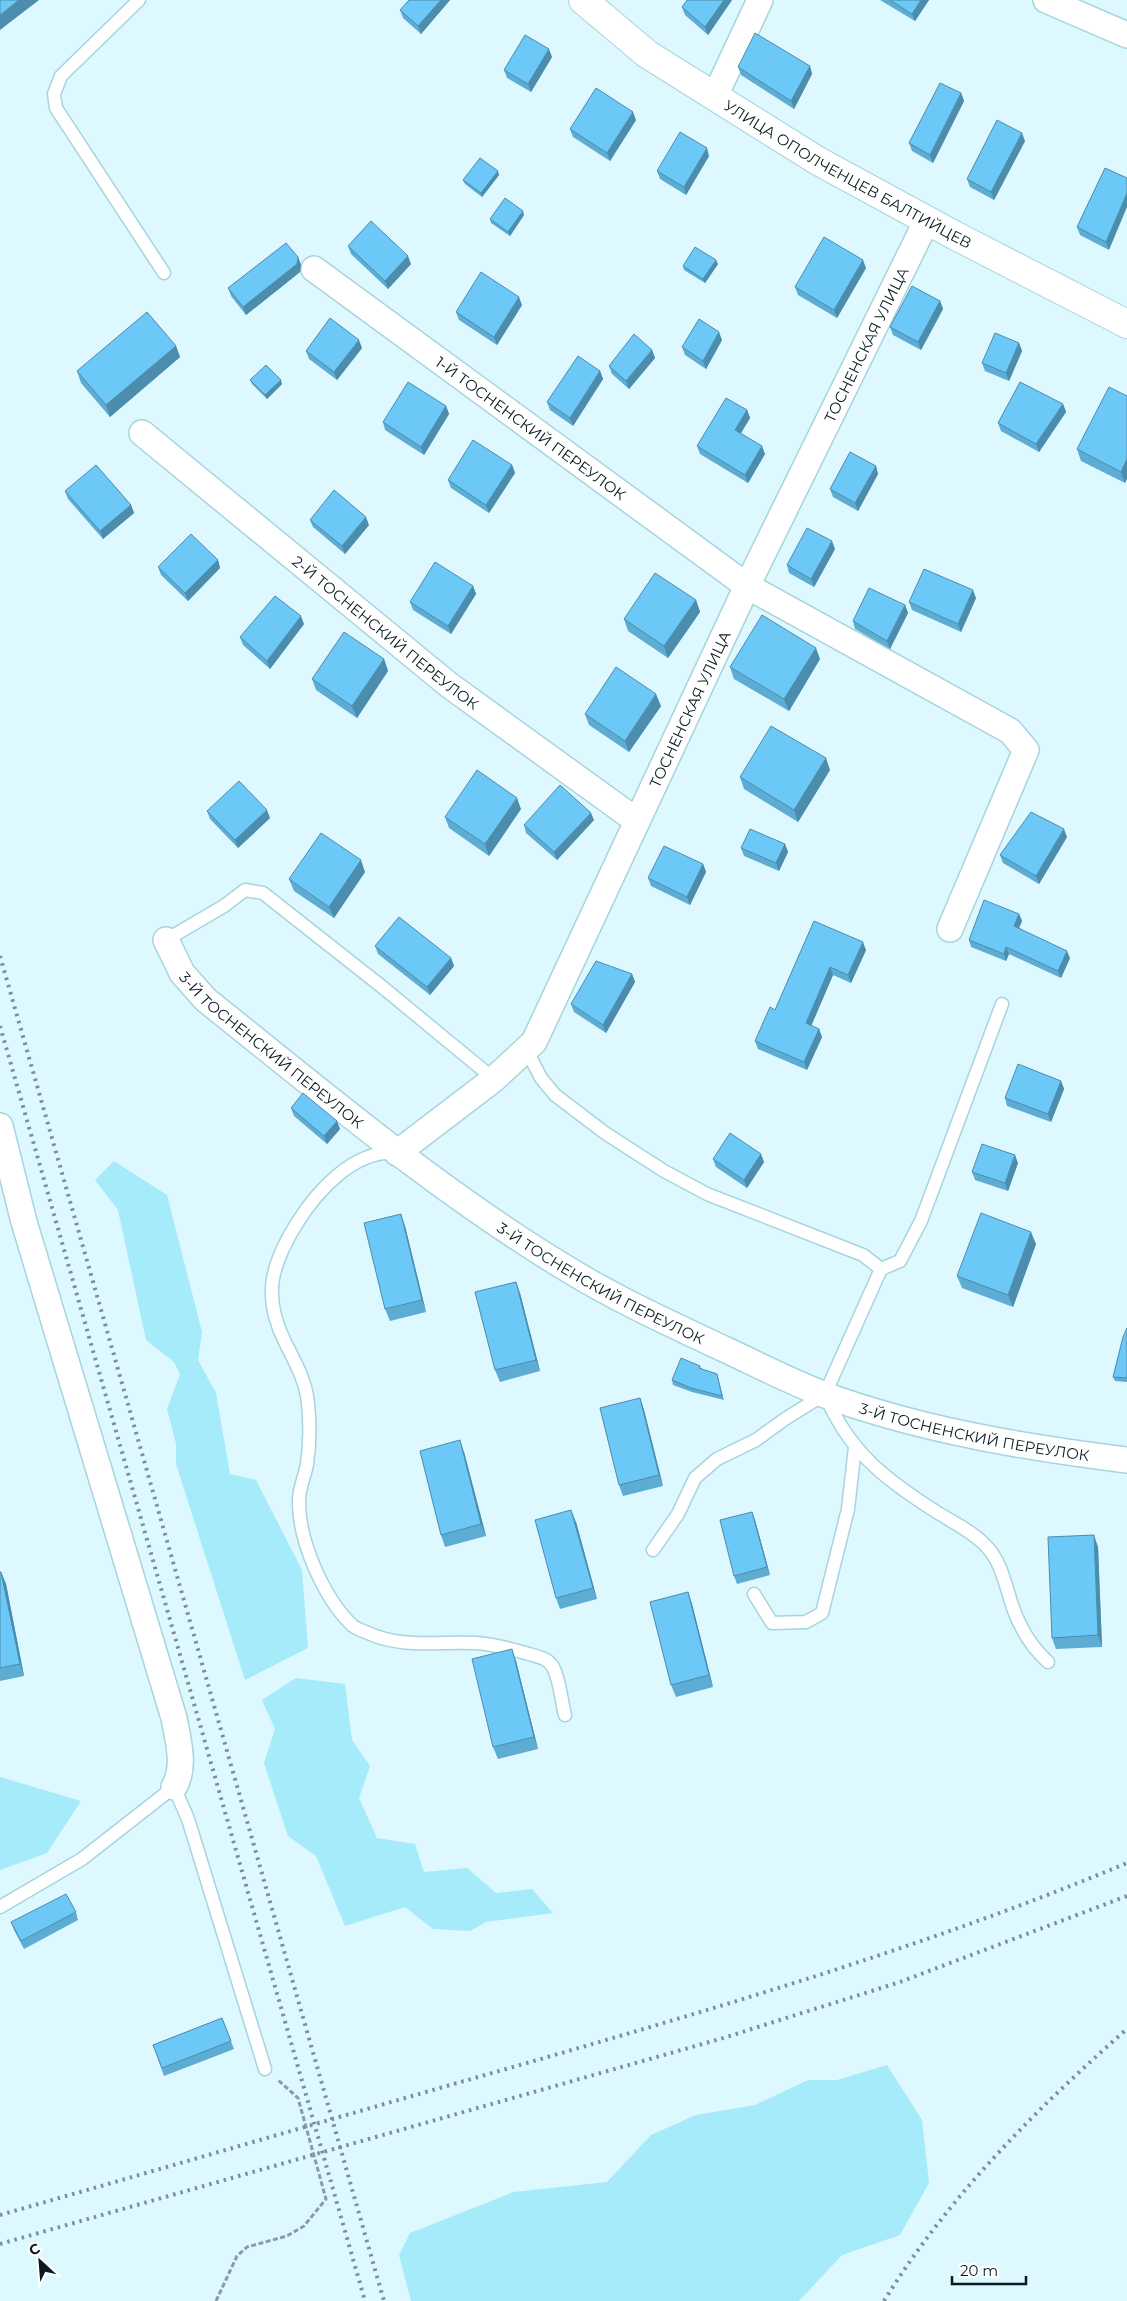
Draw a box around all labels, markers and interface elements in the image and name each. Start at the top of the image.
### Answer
street label: УЛИЦА ОПОЛЧЕНЦЕВ БАЛТИЙЦЕВ [721,95,975,252]
street label: ТОСНЕНСКАЯ УЛИЦА [820,264,912,425]
street label: 1-Й ТОСНЕНСКИЙ ПЕРЕУЛОК [432,352,630,504]
street label: 2-Й ТОСНЕНСКИЙ ПЕРЕУЛОК [289,551,483,713]
street label: ТОСНЕНСКАЯ УЛИЦА [645,628,734,790]
street label: 3-Й ТОСНЕНСКИЙ ПЕРЕУЛОК [176,968,368,1132]
street label: 3-Й ТОСНЕНСКИЙ ПЕРЕУЛОК [494,1218,708,1348]
street label: 3-Й ТОСНЕНСКИЙ ПЕРЕУЛОК [857,1398,1091,1465]
north arrow [15,2236,65,2286]
text: С [26,2239,43,2260]
scale bar [952,2254,1026,2286]
text: 20 m [960,2261,998,2280]

